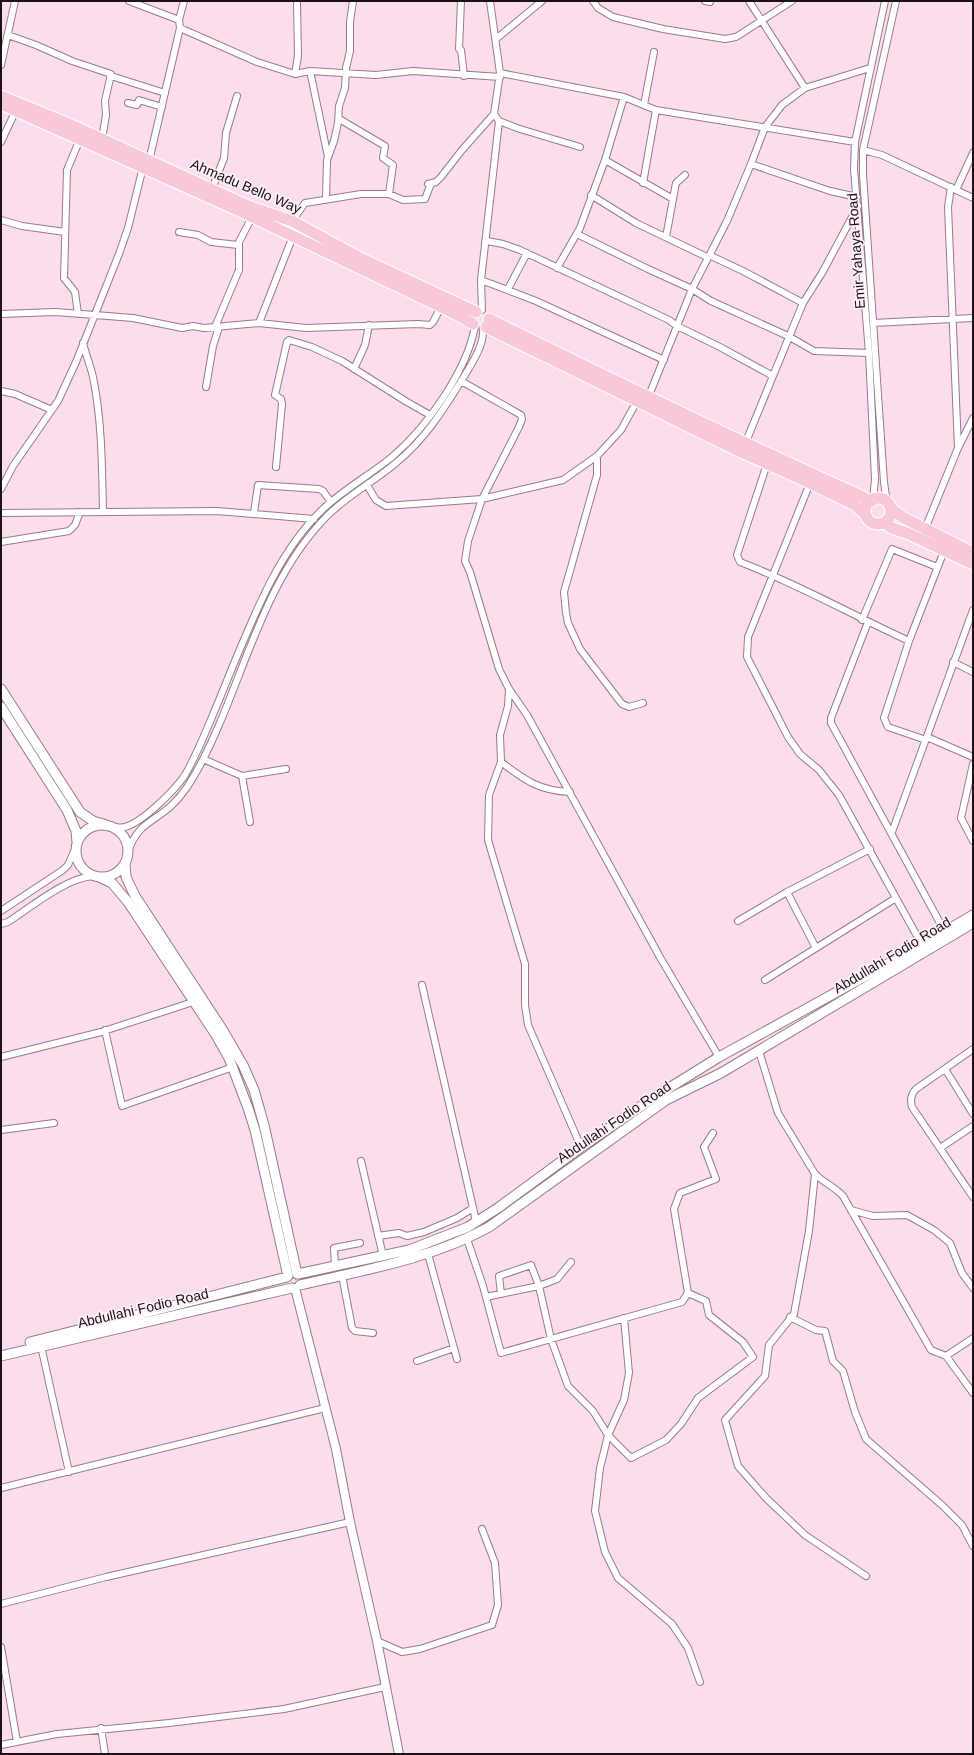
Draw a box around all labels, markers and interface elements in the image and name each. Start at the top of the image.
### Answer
street label: Ahmadu Bello Way [188,155,304,217]
street label: Emir Yahaya Road [844,192,868,310]
street label: Abdullahi Fodio Road [831,914,953,996]
street label: Abdullahi Fodio Road [554,1078,674,1166]
street label: Abdullahi Fodio Road [76,1285,210,1331]

